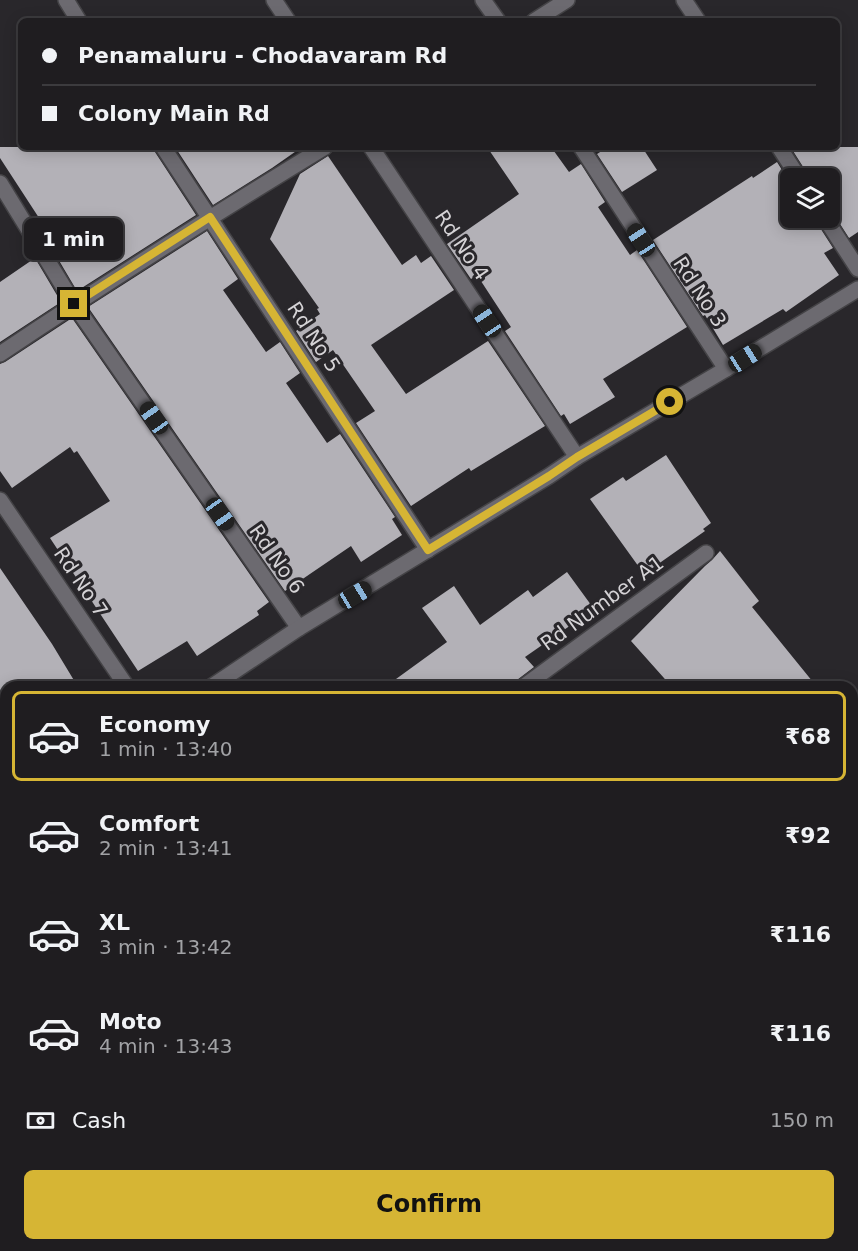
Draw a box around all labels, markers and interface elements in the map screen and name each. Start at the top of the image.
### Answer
text: Penamaluru - Chodavaram Rd [78,43,447,68]
text: Colony Main Rd [78,101,270,126]
map controls [780,168,840,228]
button: layers [780,168,840,228]
street label: Rd No 4 [430,205,494,285]
callout: 1 min [25,217,124,259]
car [624,220,658,260]
text: 1 min [42,227,105,251]
street label: Rd No 3 [668,252,732,332]
route end [60,290,87,317]
street label: Rd No 5 [282,297,346,377]
car [469,301,505,341]
car [725,341,765,375]
route start [656,388,683,415]
car [136,398,172,438]
car [202,494,238,534]
street label: Rd No 6 [244,520,310,598]
street label: Rd No 7 [49,542,113,622]
street label: Rd Number A1 [536,550,668,656]
car [335,578,375,612]
icon: car [27,709,81,763]
text: Economy [99,712,210,737]
text: ₹68 [785,724,831,749]
text: 1 min · 13:40 [99,737,233,761]
icon: car [27,808,81,862]
text: Comfort [99,811,199,836]
text: ₹92 [785,823,831,848]
text: 2 min · 13:41 [99,836,233,860]
icon: car [27,907,81,961]
text: XL [99,910,130,935]
text: ₹116 [770,922,831,947]
text: 3 min · 13:42 [99,935,233,959]
icon: car [27,1006,81,1060]
text: Moto [99,1009,162,1034]
text: ₹116 [770,1021,831,1046]
text: 4 min · 13:43 [99,1034,233,1058]
icon: cash [24,1104,57,1137]
text: Cash [72,1108,126,1133]
text: 150 m [770,1108,834,1132]
button: Confirm [24,1170,834,1239]

